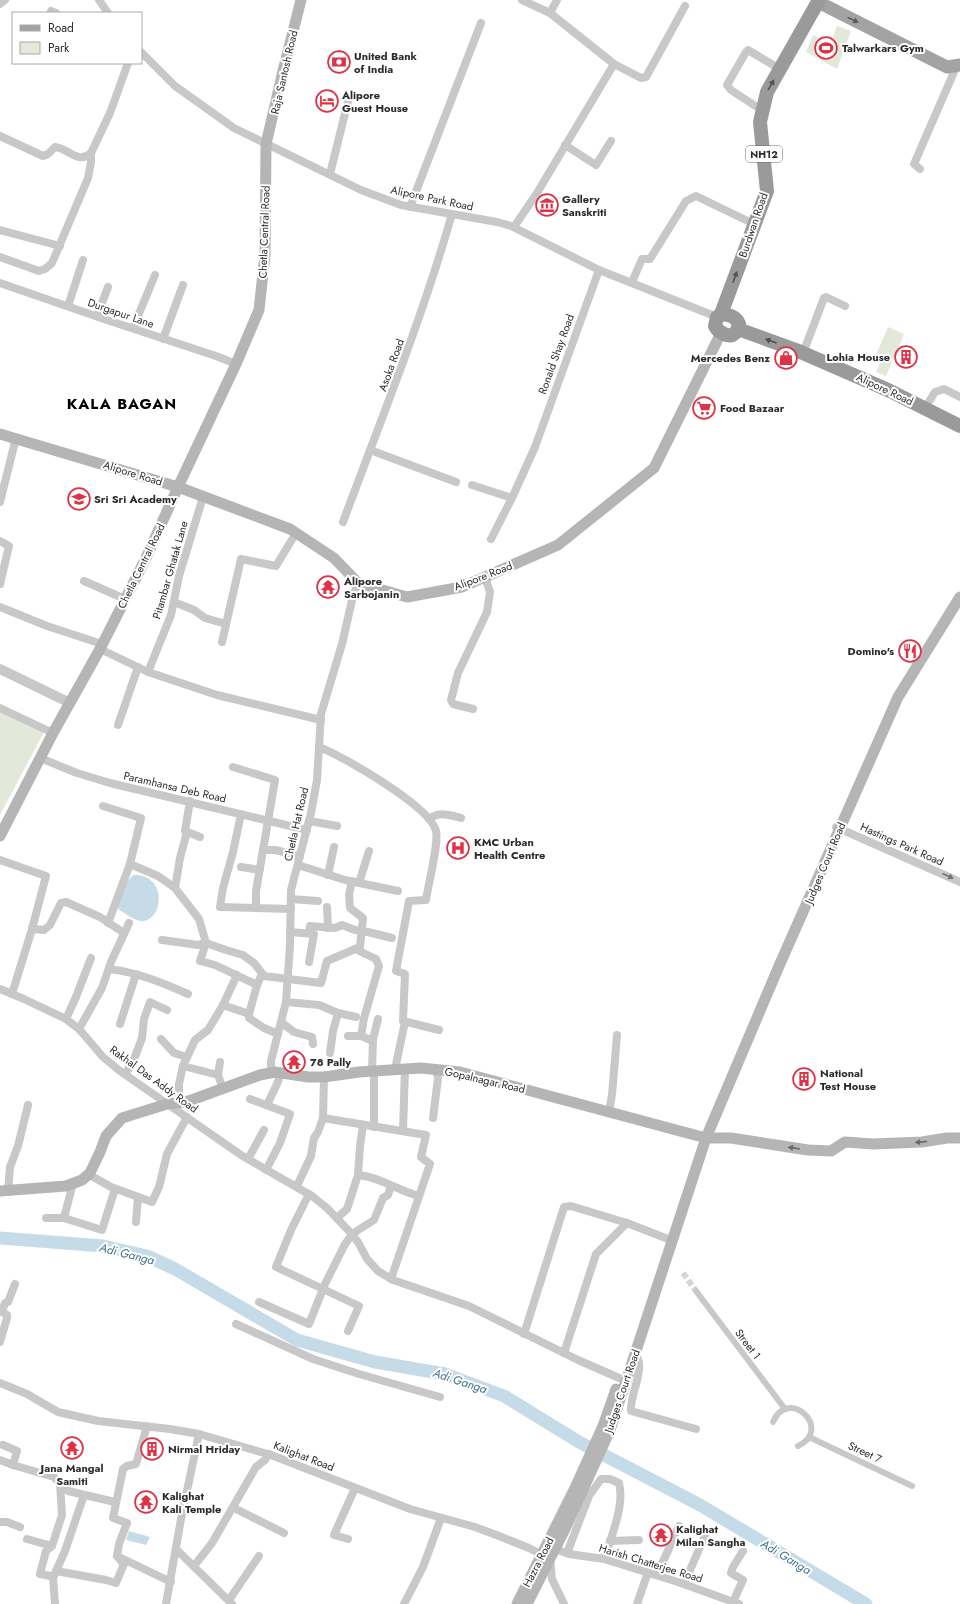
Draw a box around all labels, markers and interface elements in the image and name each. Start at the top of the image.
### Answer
legend [12,12,142,64]
one-way arrow [847,17,858,23]
text: Road [48,19,74,37]
street label: Raja Santosh Road [267,28,301,116]
sports icon: Talwarkars Gym [813,35,839,61]
text: Park [48,39,70,57]
place label: Talwarkars Gym [842,40,924,56]
place label: United Bank of India [354,48,418,77]
bank icon: United Bank of India [326,49,352,75]
one-way arrow [767,79,774,91]
place label: Alipore Guest House [341,87,408,116]
hotel icon: Alipore Guest House [314,88,340,114]
road number: NH12 [746,146,782,162]
street label: Alipore Park Road [389,181,475,215]
street label: Chetla Central Road [254,185,274,279]
street label: Burdwan Road [734,190,772,260]
place label: Gallery Sanskriti [562,191,607,220]
museum icon: Gallery Sanskriti [534,192,560,218]
one-way arrow [732,271,738,283]
street label: Durgapur Lane [86,294,157,332]
street label: Ronald Shay Road [534,312,578,396]
street label: Asoka Road [374,336,408,394]
one-way arrow [765,338,777,344]
building icon: Lohia House [893,344,919,370]
shop icon: Mercedes Benz [773,345,799,371]
place label: Lohia House [826,349,890,365]
place label: Mercedes Benz [691,350,770,366]
street label: Alipore Road [854,369,916,409]
district label: KALA BAGAN [67,393,177,415]
supermarket icon: Food Bazaar [691,395,717,421]
place label: Food Bazaar [720,400,785,416]
street label: Alipore Road [101,456,165,490]
school or university icon: Sri Sri Academy [66,486,92,512]
place label: Sri Sri Academy [94,491,177,507]
street label: Pitambar Ghatak Lane [148,519,192,621]
street label: Chetla Central Road [113,521,169,611]
street label: Alipore Road [452,558,514,594]
place label: Alipore Sarbojanin [343,573,399,602]
temple icon: Alipore Sarbojanin [315,574,341,600]
restaurant icon: Domino's [897,638,923,664]
place label: Domino's [848,643,894,659]
street label: Paramhansa Deb Road [122,767,228,807]
street label: Chetla Hat Road [280,785,312,863]
street label: Hastings Park Road [858,818,946,870]
street label: Judges Court Road [800,820,849,908]
place label: KMC Urban Health Centre [474,834,545,863]
hospital icon: KMC Urban Health Centre [445,835,471,861]
one-way arrow [942,873,953,879]
street label: Rakhal Das Addy Road [107,1042,201,1116]
temple icon: 78 Pally [281,1049,307,1075]
place label: 78 Pally [310,1054,351,1070]
street label: Gopalnagar Road [443,1063,527,1097]
place label: National Test House [820,1065,876,1094]
building icon: National Test House [791,1066,817,1092]
one-way arrow [915,1139,927,1145]
one-way arrow [788,1145,800,1151]
water label: Adi Ganga [97,1238,157,1270]
street label: Street 1 [731,1325,765,1363]
street label: Judges Court Road [600,1347,644,1437]
water label: Adi Ganga [430,1363,490,1398]
temple icon: Jana Mangal Samiti [59,1435,85,1461]
building icon: Nirmal Hriday [139,1436,165,1462]
street label: Kalighat Road [271,1437,337,1475]
street label: Street 7 [846,1437,885,1467]
place label: Nirmal Hriday [168,1441,240,1457]
place label: Jana Mangal Samiti [39,1460,103,1489]
place label: Kalighat Kali Temple [162,1488,221,1517]
temple icon: Kalighat Kali Temple [133,1489,159,1515]
place label: Kalighat Milan Sangha [676,1521,745,1550]
temple icon: Kalighat Milan Sangha [648,1522,674,1548]
street label: Hazra Road [519,1534,557,1590]
water label: Adi Ganga [757,1534,815,1579]
street label: Harish Chatterjee Road [597,1540,705,1586]

